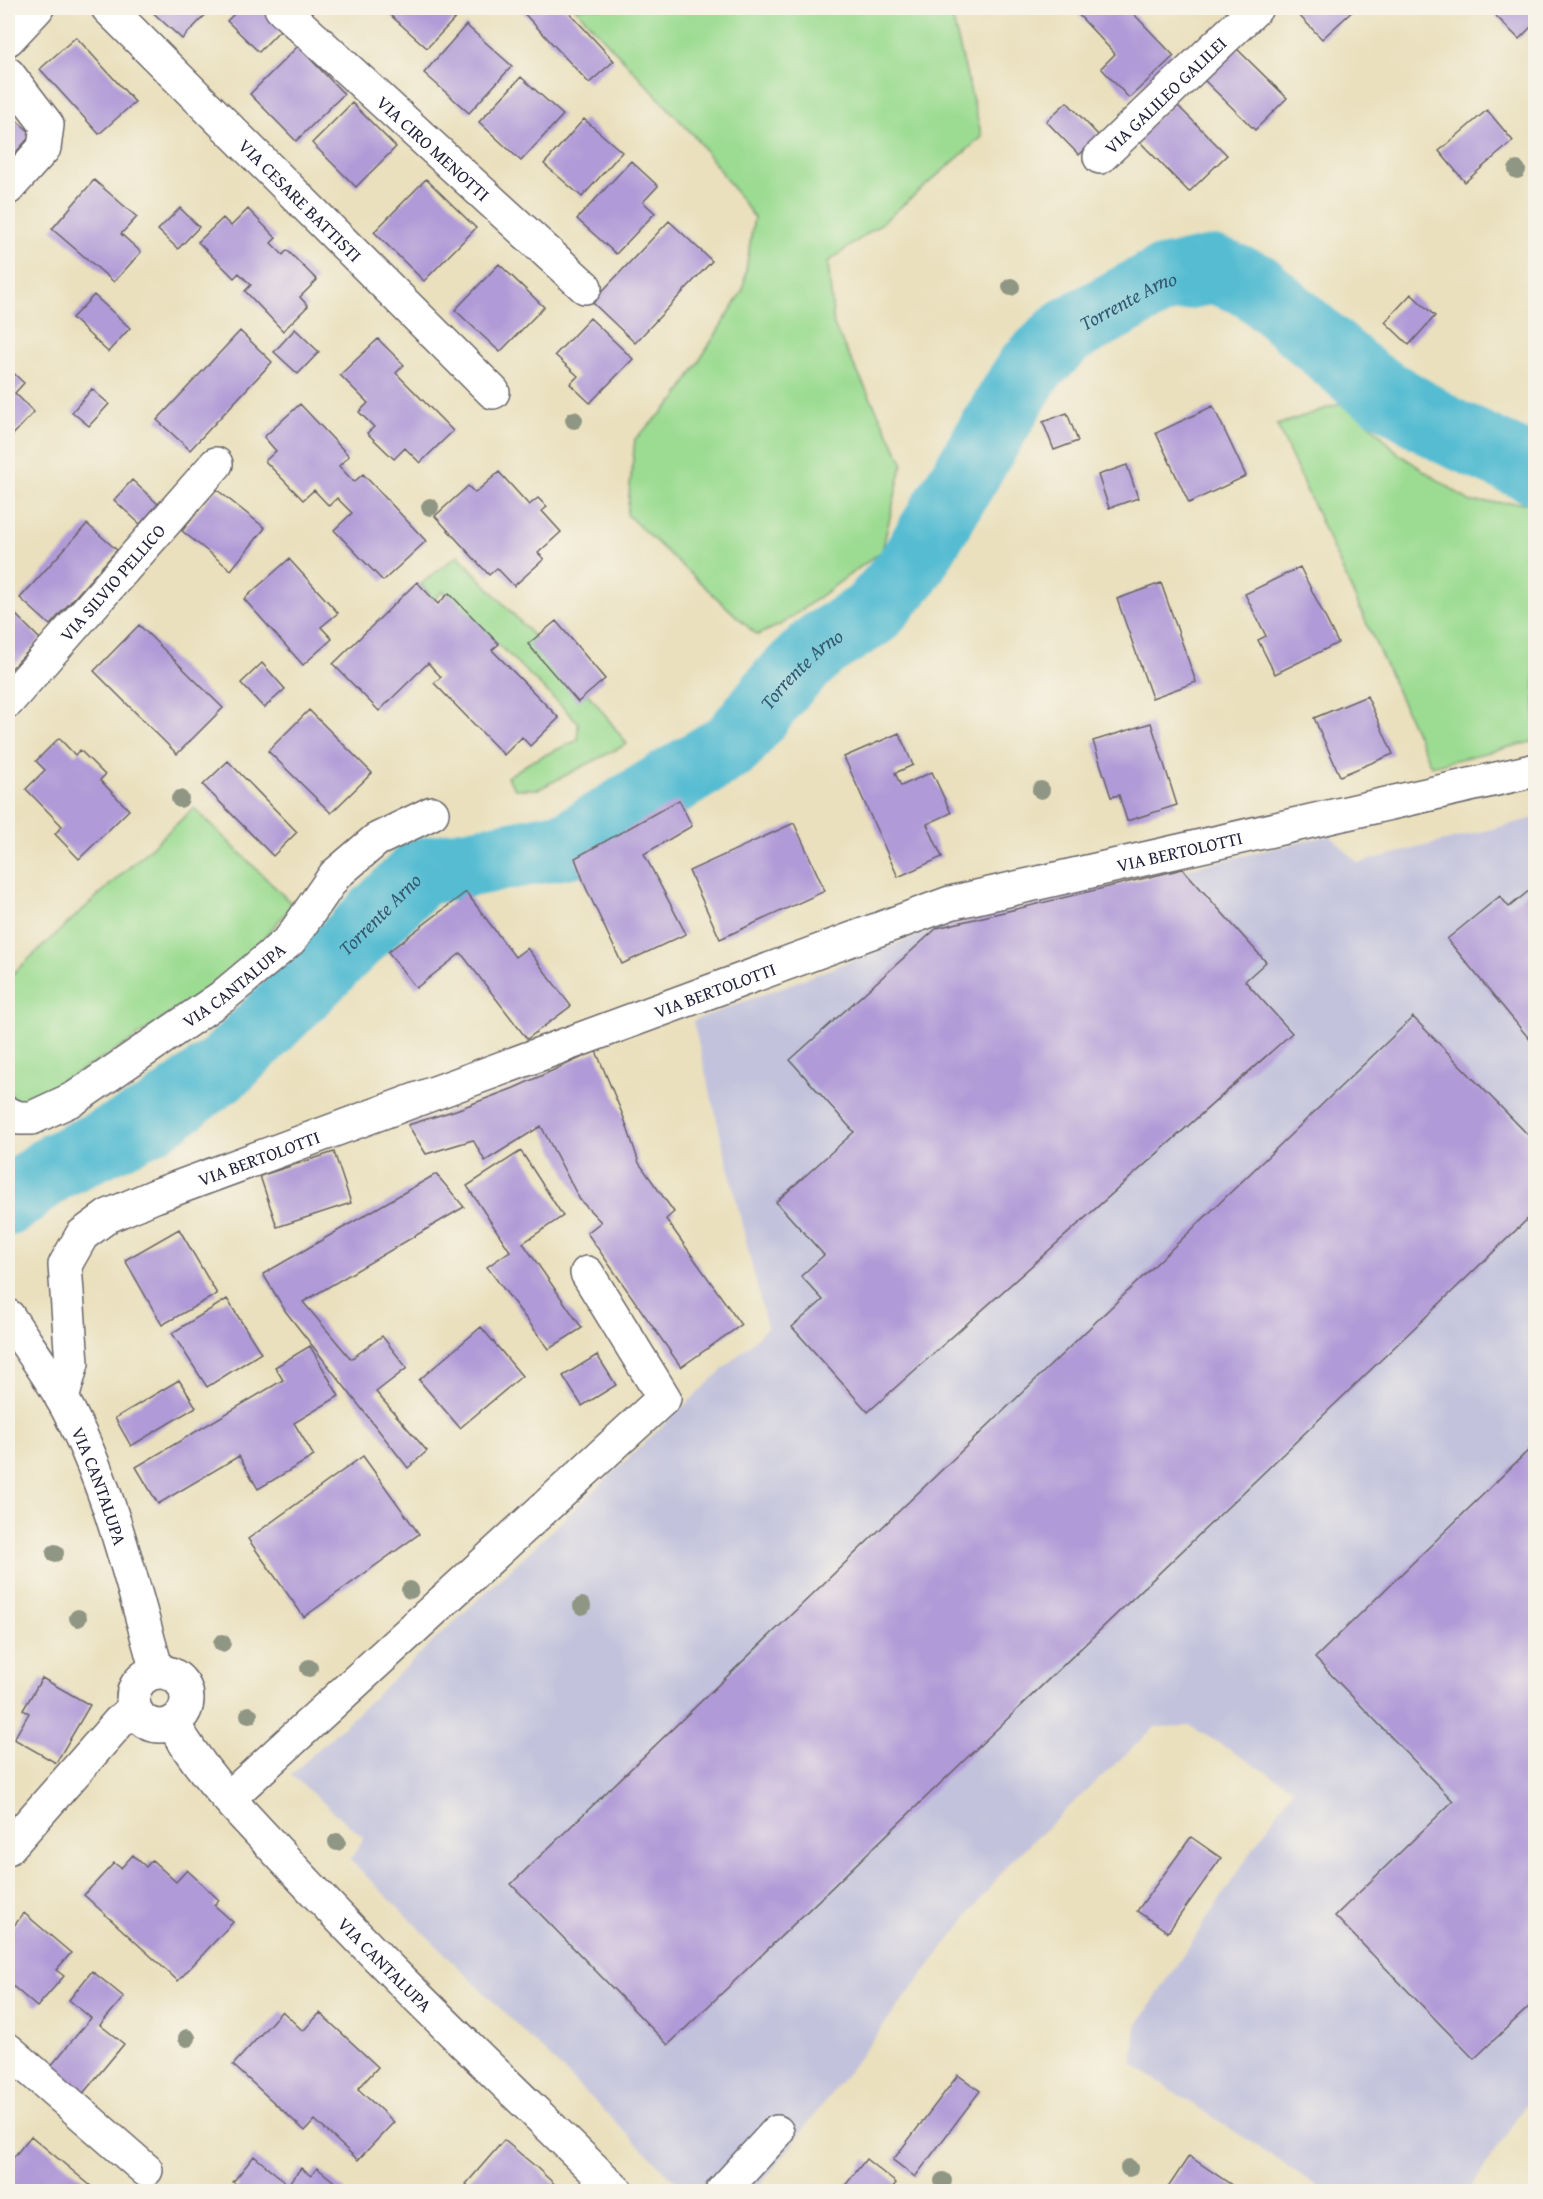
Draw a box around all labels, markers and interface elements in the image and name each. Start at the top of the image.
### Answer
street label: VIA GALILEO GALILEI [1098,30,1232,160]
street label: VIA CIRO MENOTTI [371,89,496,207]
street label: VIA CESARE BATTISTI [233,132,368,268]
water label: Torrente Arno [1074,263,1179,337]
street label: VIA SILVIO PELLICO [53,517,171,647]
water label: Torrente Arno [752,620,848,715]
street label: VIA BERTOLOTTI [1114,824,1245,878]
water label: Torrente Arno [331,865,428,962]
street label: VIA CANTALUPA [177,936,291,1034]
street label: VIA BERTOLOTTI [650,955,780,1024]
street label: VIA BERTOLOTTI [194,1123,324,1193]
street label: VIA CANTALUPA [65,1422,134,1548]
street label: VIA CANTALUPA [332,1911,439,2018]

